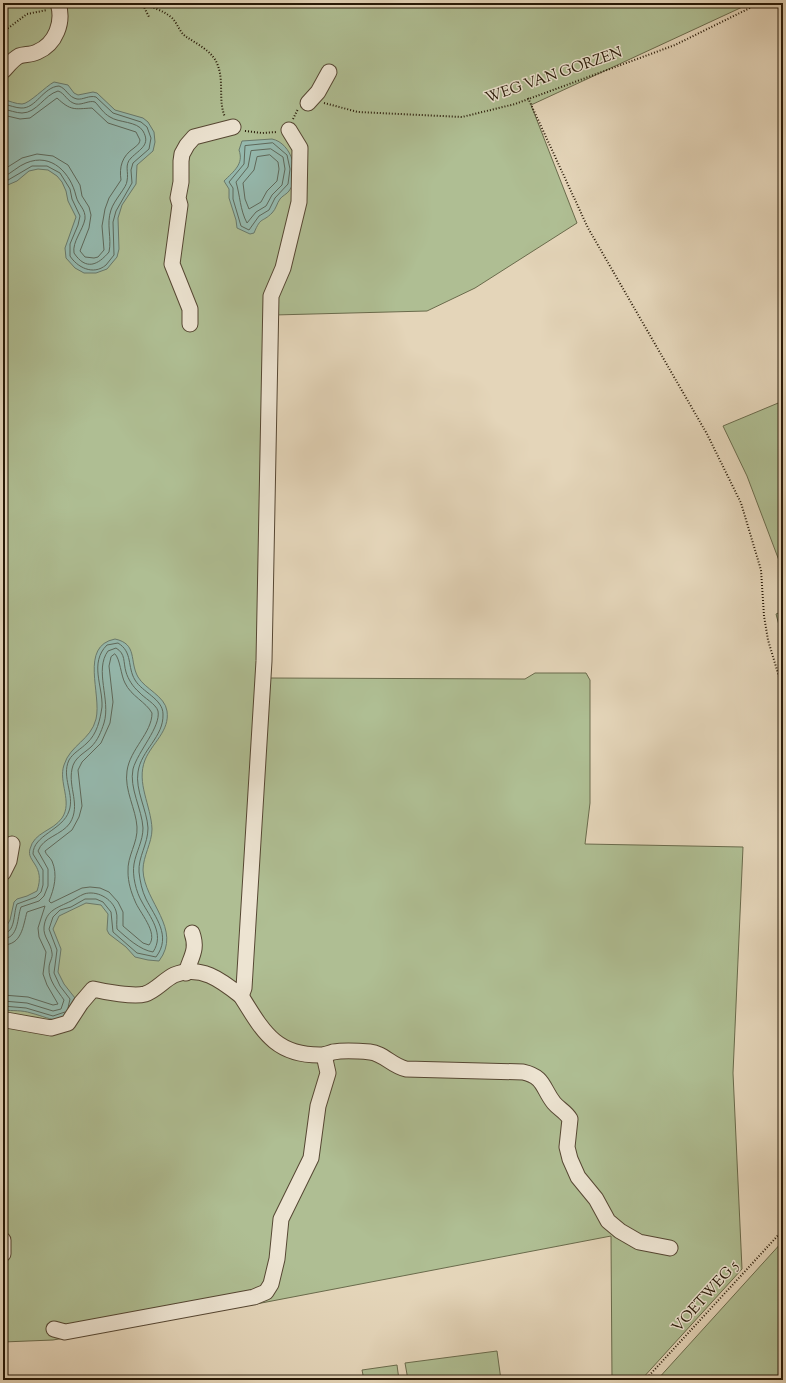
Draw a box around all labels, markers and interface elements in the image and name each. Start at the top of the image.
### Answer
street label: WEG VAN GORZEN [483,43,625,109]
street label: VOETWEG 5 [668,1256,744,1338]

